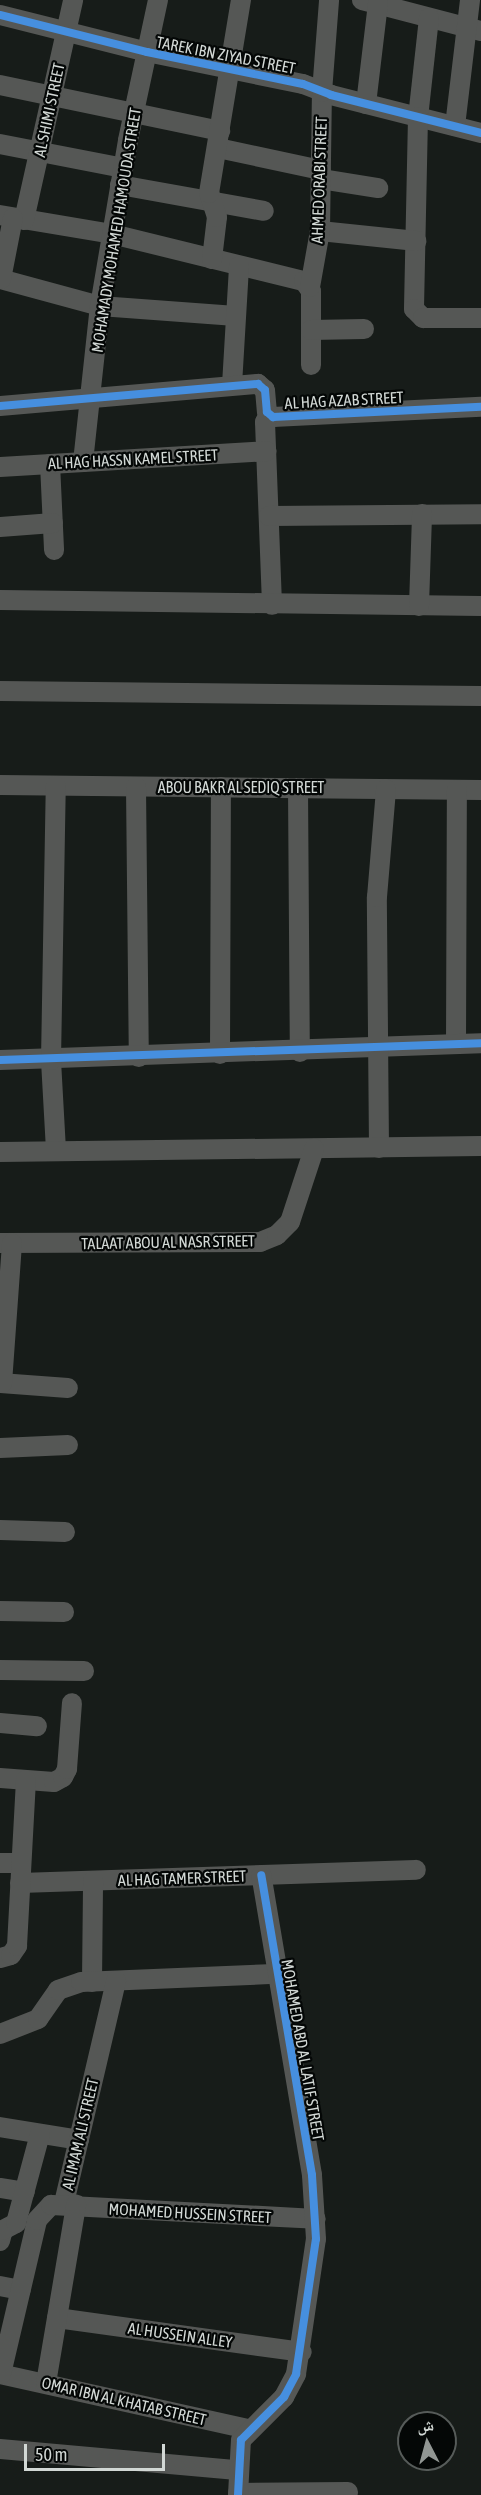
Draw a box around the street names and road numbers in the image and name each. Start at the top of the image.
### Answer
street label: TAREK IBN ZIYAD STREET [155,32,297,78]
street label: AL SHIMI STREET [30,61,68,159]
street label: MOHAMADY MOHAMED HAMOUDA STREET [87,106,145,354]
street label: AHMED ORABI STREET [307,116,331,244]
street label: AL HAG AZAB STREET [284,387,404,413]
street label: AL HAG HASSN KAMEL STREET [47,445,219,473]
street label: ABOU BAKR AL SEDIQ STREET [158,777,324,797]
street label: TALAAT ABOU AL NASR STREET [81,1231,255,1253]
street label: AL HAG TAMER STREET [118,1866,246,1890]
street label: MOHAMED ABD AL LATIF STREET [278,1958,328,2142]
street label: AL IMAM ALI STREET [58,2076,102,2192]
street label: MOHAMED HUSSEIN STREET [108,2199,272,2227]
street label: AL HUSSEIN ALLEY [127,2318,233,2352]
street label: OMAR IBN AL KHATAB STREET [40,2373,208,2429]

